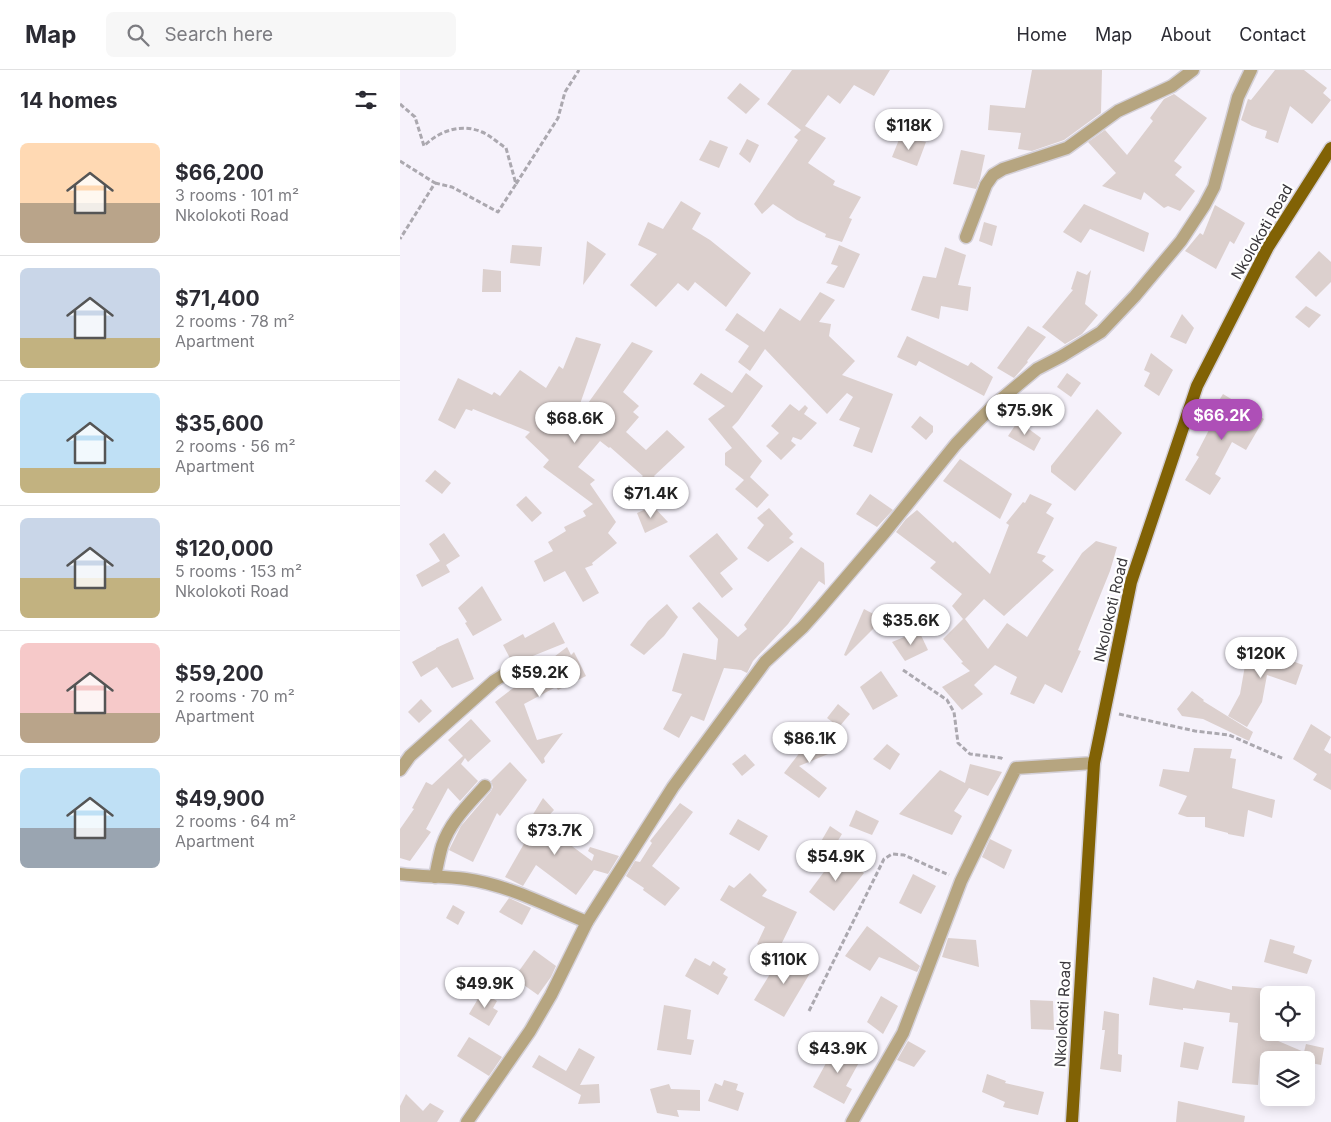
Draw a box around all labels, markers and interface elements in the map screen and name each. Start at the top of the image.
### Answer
search box [106,12,456,57]
text: Map [25,20,76,49]
icon: search [124,21,152,49]
text: Search here [164,23,273,46]
text: Home [1017,24,1067,45]
text: Map [1095,24,1132,45]
text: About [1160,24,1211,45]
text: Contact [1239,24,1306,45]
icon: filters [352,86,380,114]
text: 14 homes [20,88,118,113]
pin: $118K [874,108,944,151]
text: $118K [886,115,932,135]
text: $66,200 [175,160,264,185]
icon: home [60,163,120,223]
street label: Nkolokoti Road [1227,181,1296,283]
text: 3 rooms · 101 m² [175,185,299,205]
text: Nkolokoti Road [175,205,289,225]
text: $71,400 [175,286,260,311]
icon: home [60,288,120,348]
text: 2 rooms · 78 m² [175,311,295,331]
text: Apartment [175,331,255,351]
pin: $75.9K [984,394,1066,436]
pin: $66.2K [1181,398,1263,441]
text: $75.9K [997,400,1053,420]
pin: $68.6K [534,402,616,444]
text: $66.2K [1193,405,1251,425]
text: $68.6K [546,408,604,428]
text: $35,600 [175,411,264,436]
icon: home [60,413,120,473]
text: 2 rooms · 56 m² [175,436,296,456]
text: Apartment [175,456,255,476]
pin: $71.4K [610,476,692,519]
text: $71.4K [624,483,678,503]
text: $120,000 [175,536,273,561]
icon: home [60,538,120,598]
street label: Nkolokoti Road [1089,556,1132,664]
text: 5 rooms · 153 m² [175,561,302,581]
text: Nkolokoti Road [175,581,289,601]
pin: $35.6K [870,604,952,646]
text: $35.6K [882,610,940,630]
pin: $120K [1226,636,1296,679]
text: $120K [1236,643,1286,663]
pin: $59.2K [499,656,581,698]
text: $59,200 [175,661,264,686]
text: $59.2K [511,662,569,682]
icon: home [60,663,120,723]
text: 2 rooms · 70 m² [175,686,295,706]
text: Apartment [175,706,255,726]
pin: $86.1K [769,722,851,764]
text: $86.1K [783,728,837,748]
text: $49,900 [175,786,265,811]
icon: home [60,788,120,848]
text: 2 rooms · 64 m² [175,811,296,831]
pin: $73.7K [514,814,596,856]
text: $73.7K [527,820,583,840]
text: Apartment [175,831,255,851]
pin: $54.9K [795,840,877,882]
text: $54.9K [807,846,865,866]
pin: $110K [749,942,819,985]
text: $110K [761,949,807,969]
street label: Nkolokoti Road [1050,960,1075,1068]
pin: $49.9K [444,966,526,1009]
text: $49.9K [456,973,514,993]
map controls [1260,986,1315,1106]
button: locate [1260,986,1315,1041]
pin: $43.9K [797,1032,879,1074]
text: $43.9K [809,1038,867,1058]
button: layers [1260,1051,1315,1106]

